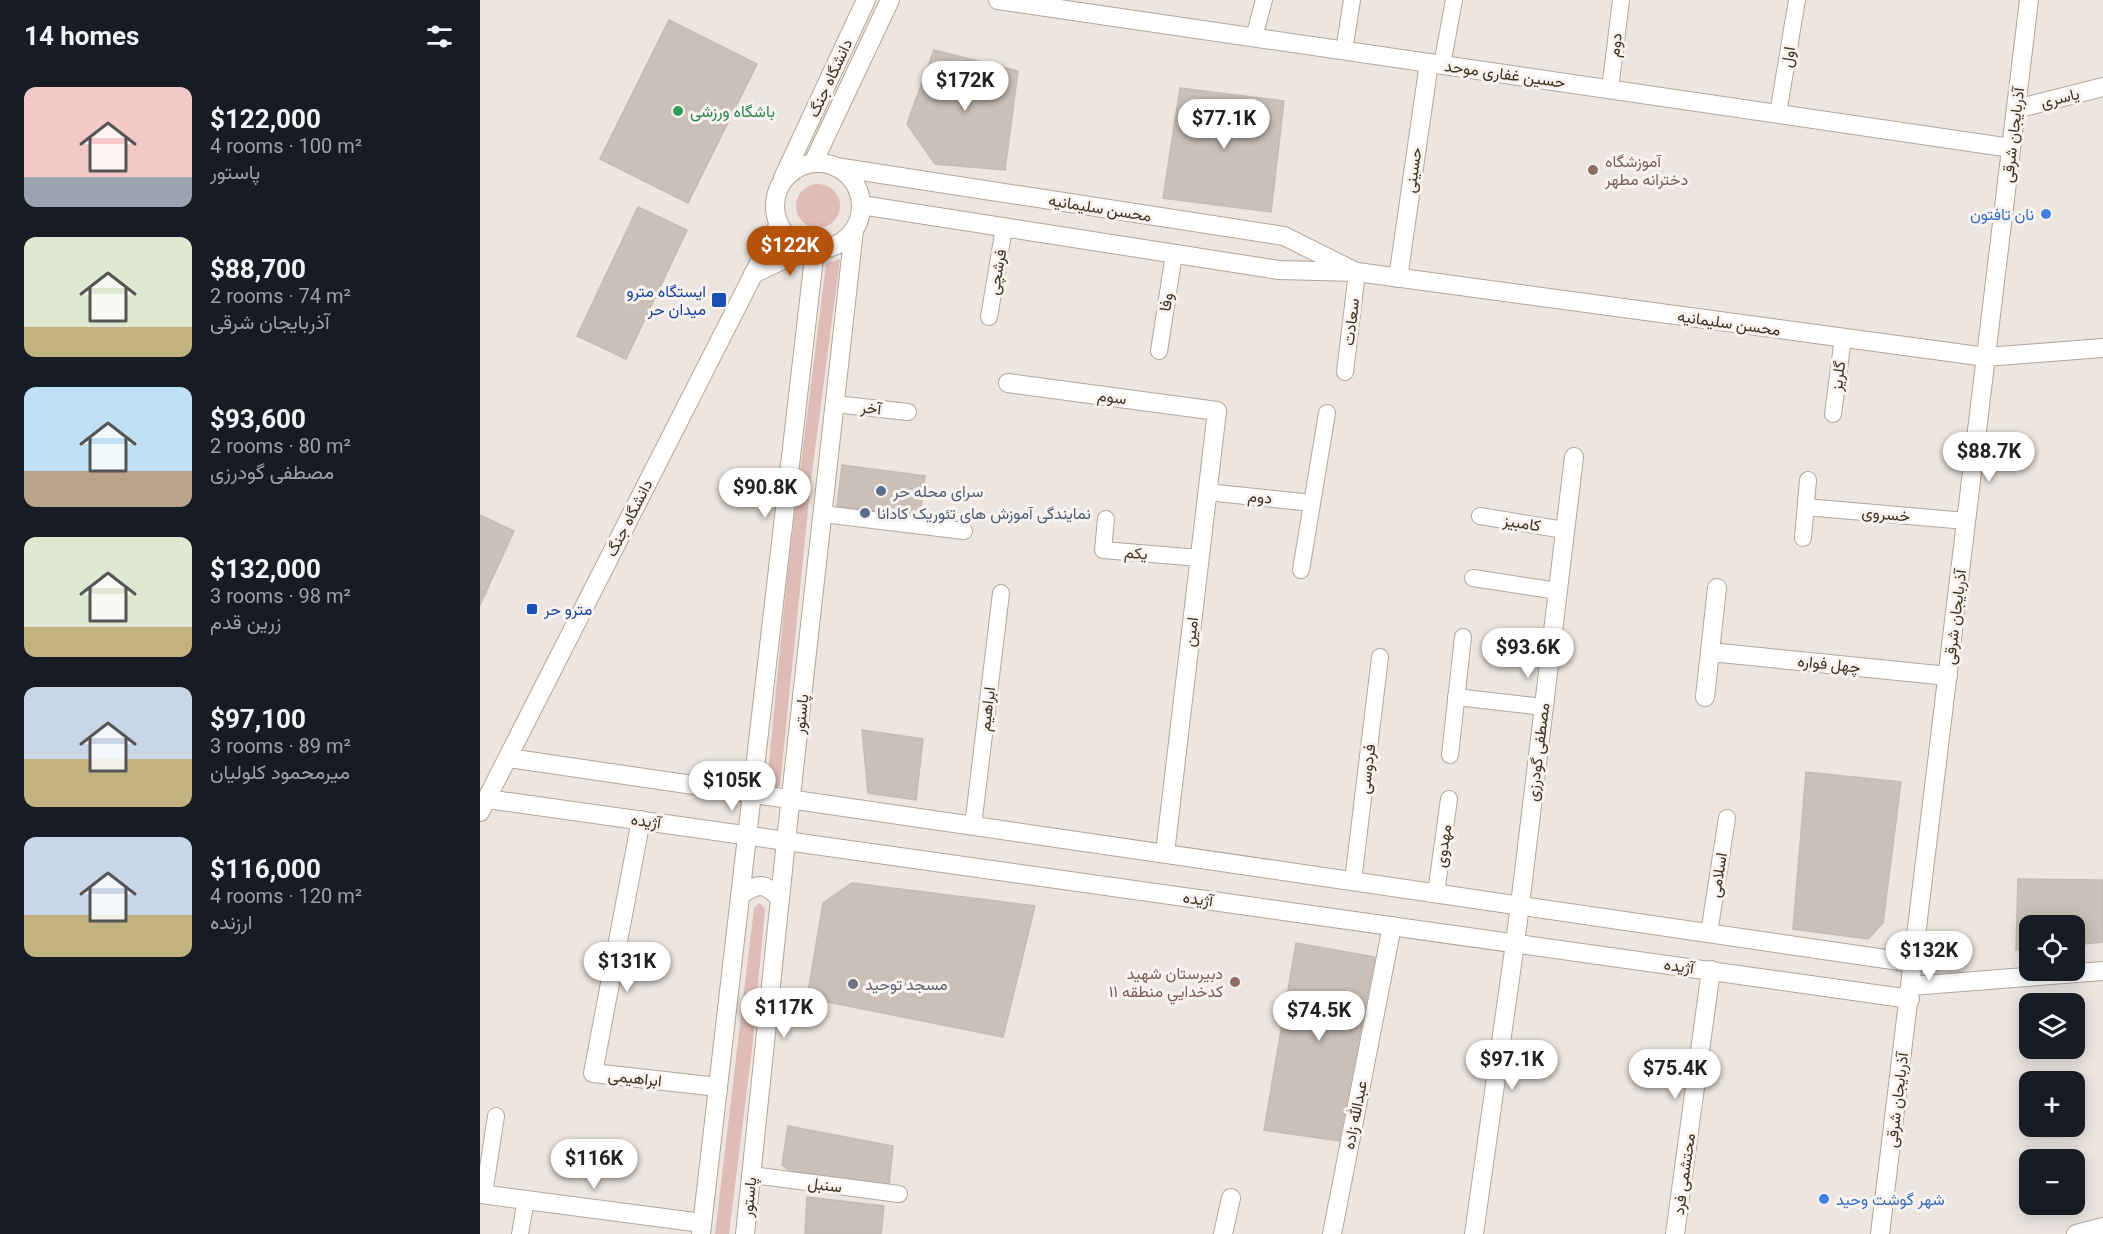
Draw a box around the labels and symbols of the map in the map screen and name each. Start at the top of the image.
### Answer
street label: دوم [1604,32,1627,58]
street label: دانشگاه جنگ [804,36,856,120]
street label: اول [1777,45,1800,69]
street label: حسین غفاری موحد [1443,56,1567,93]
pin: $172K [923,61,1007,112]
street label: یاسری [2039,84,2082,113]
street label: آذربایجان شرقی [1998,85,2029,184]
pin: $77.1K [1175,99,1273,150]
place label: باشگاه ورزشی [690,102,775,122]
marker: باشگاه ورزشی [671,104,685,118]
street label: حسینی [1400,146,1427,194]
place label: آموزشگاه دخترانه مطهر [1604,152,1688,190]
marker: آموزشگاه دخترانه مطهر [1586,163,1600,177]
street label: محسن سلیمانیه [1047,190,1153,227]
place label: نان تافتون [1970,205,2034,225]
marker: نان تافتون [2039,207,2053,221]
pin: $122K [748,226,832,277]
street label: فرشچی [984,248,1012,297]
place label: ایستگاه مترو میدان حر [627,282,706,320]
marker: ایستگاه مترو میدان حر [710,291,728,309]
street label: وفا [1155,291,1178,313]
street label: سعادت [1339,297,1363,347]
street label: محسن سلیمانیه [1676,306,1782,341]
street label: گلریز [1827,360,1850,393]
street label: سوم [1096,386,1128,409]
street label: آخر [859,397,884,420]
pin: $88.7K [1940,432,2038,483]
pin: $90.8K [716,468,814,519]
street label: دانشگاه جنگ [601,476,657,560]
place label: سرای محله حر [892,482,983,502]
marker: سرای محله حر [874,484,888,498]
street label: دوم [1247,486,1273,509]
street label: خسروی [1861,502,1911,527]
place label: نمایندگی آموزش های تئوریک کادانا [877,504,1091,524]
marker: نمایندگی آموزش های تئوریک کادانا [858,506,872,520]
street label: کامبیز [1501,510,1542,536]
street label: یکم [1123,543,1148,564]
street label: آذربایجان شرقی [1940,567,1971,666]
place label: مترو حر [543,600,592,620]
marker: مترو حر [525,602,539,616]
street label: امین [1180,616,1203,648]
pin: $93.6K [1479,628,1577,679]
street label: چهل فواره [1796,651,1862,679]
street label: ابراهیم [975,686,1000,732]
street label: پاستور [789,693,815,736]
street label: مصطفی گودرزی [1523,702,1554,803]
street label: فردوسی [1355,743,1380,795]
pin: $105K [690,761,774,812]
street label: آژیده [630,809,664,834]
street label: مهدوی [1431,823,1456,869]
street label: اسلامی [1705,851,1732,899]
street label: آژیده [1182,887,1216,912]
pin: $132K [1887,931,1971,982]
pin: $131K [585,942,669,993]
street label: آژیده [1663,954,1697,979]
place label: دبيرستان شهيد كدخدايي منطقه ١١ [1109,964,1223,1005]
place label: مسجد توحید [865,975,947,995]
marker: دبيرستان شهيد كدخدايي منطقه ١١ [1228,975,1242,989]
marker: مسجد توحید [846,977,860,991]
pin: $117K [742,988,826,1039]
pin: $74.5K [1270,991,1368,1042]
pin: $97.1K [1463,1040,1561,1091]
pin: $75.4K [1626,1049,1724,1100]
street label: آذربایجان شرقی [1882,1050,1913,1149]
street label: ابراهیمی [607,1066,663,1091]
street label: عبدالله زاده [1339,1079,1372,1151]
street label: محتشمی فرد [1669,1132,1700,1216]
pin: $116K [552,1139,636,1190]
street label: سنبل [807,1173,843,1198]
street label: پاستور [737,1176,763,1219]
place label: شهر گوشت وحید [1836,1190,1945,1210]
marker: شهر گوشت وحید [1817,1192,1831,1206]

